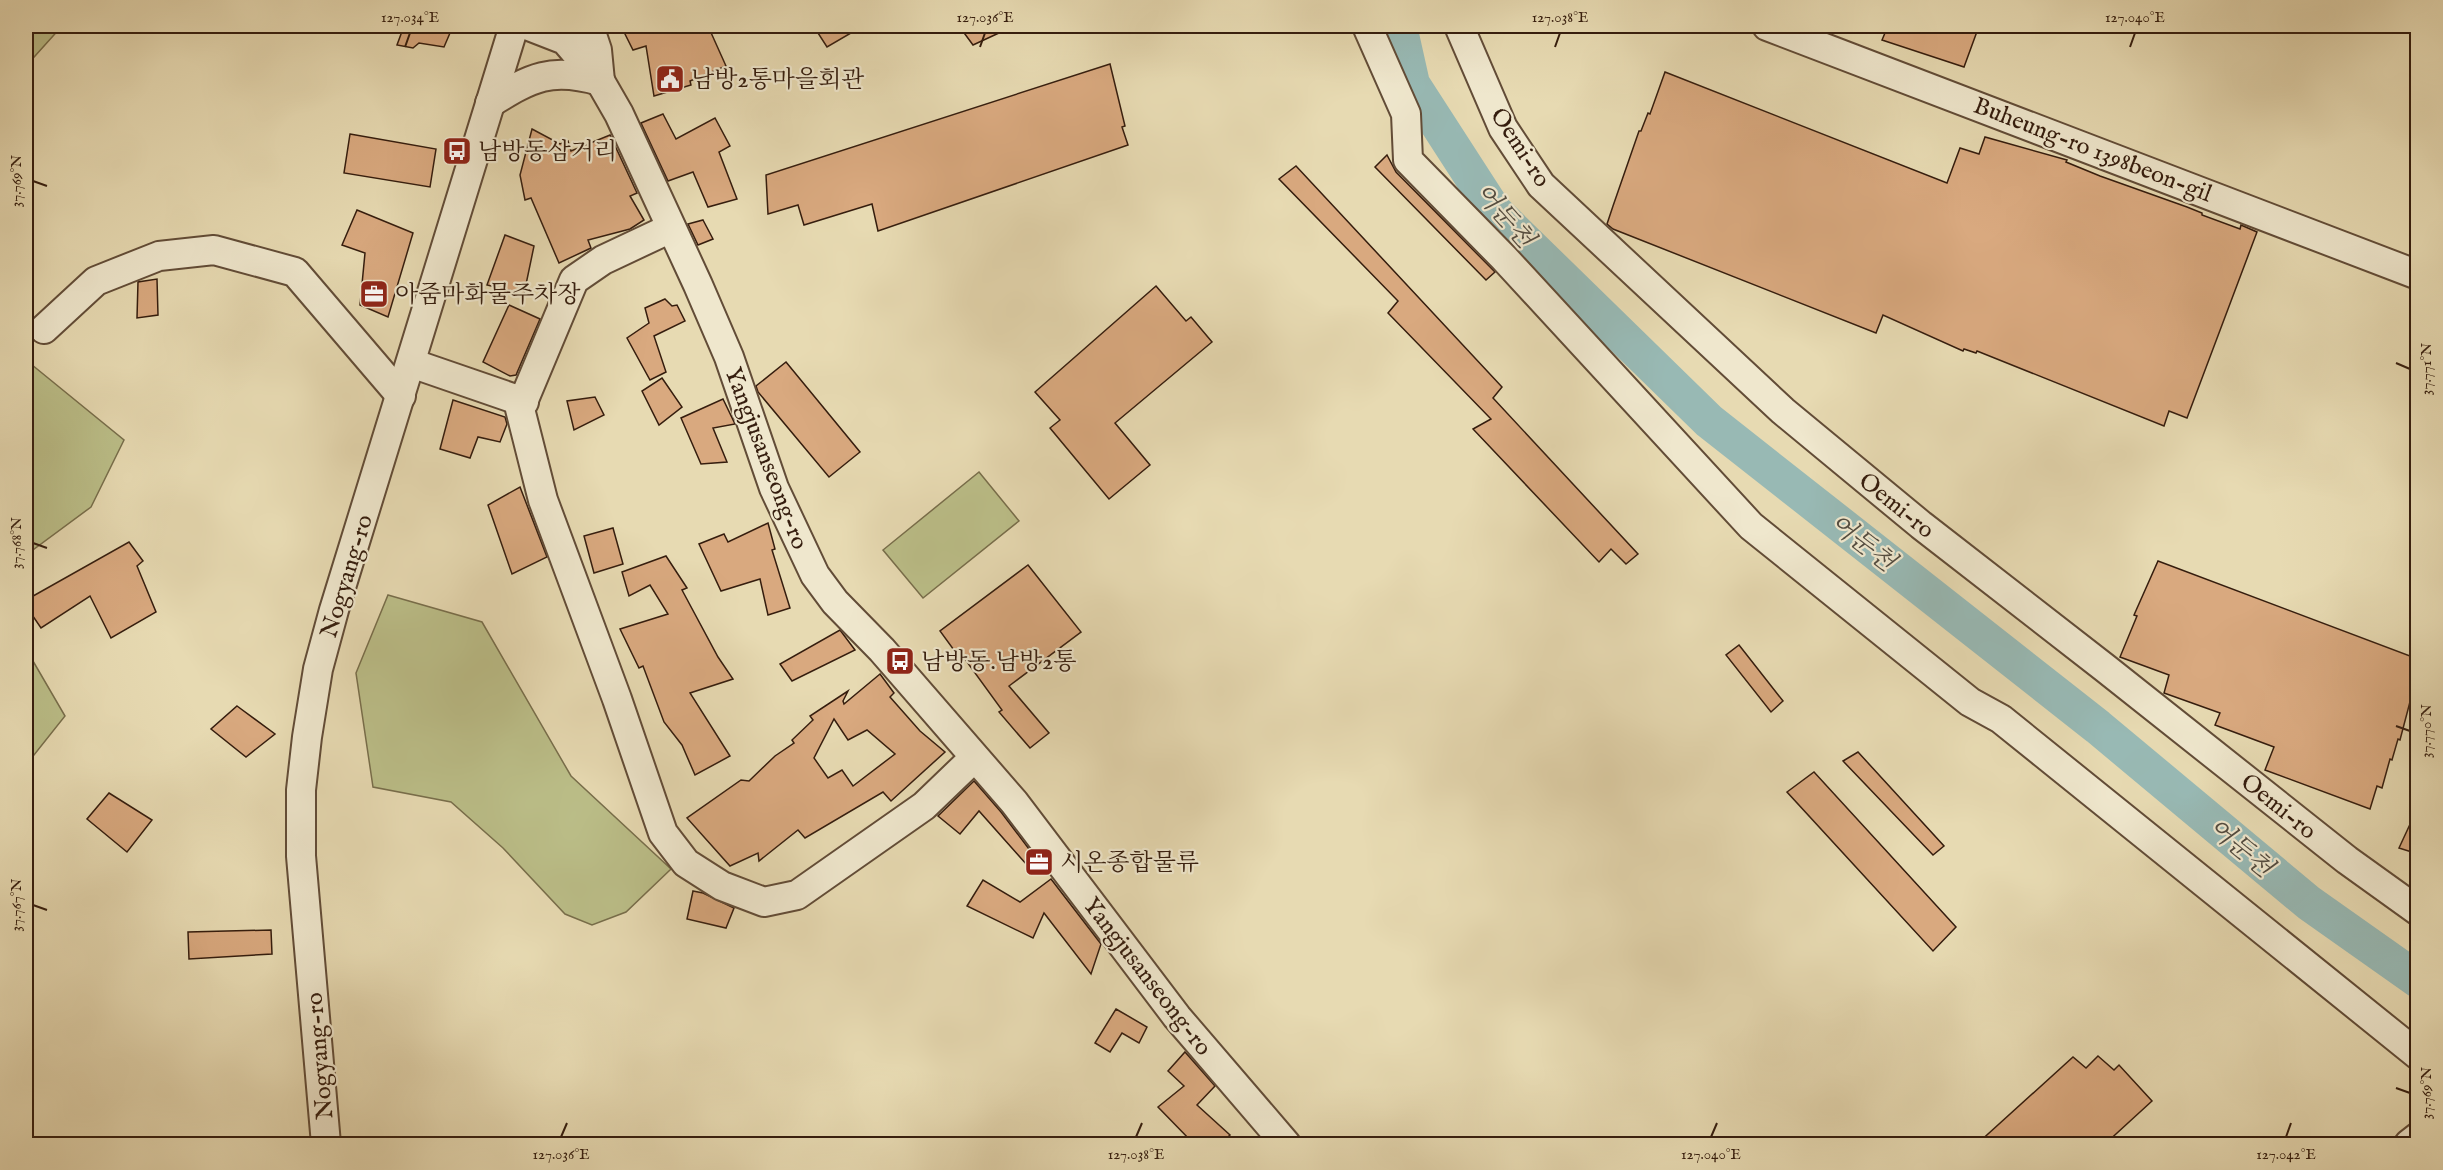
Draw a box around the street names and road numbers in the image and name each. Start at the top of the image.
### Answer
street label: Buheung-ro 1398beon-gil [1969,91,2216,210]
street label: Oemi-ro [1483,102,1557,194]
street label: Yangjusanseong-ro [717,363,815,554]
street label: Oemi-ro [1852,466,1940,546]
street label: Nogyang-ro [314,511,381,642]
street label: Oemi-ro [2234,767,2322,847]
street label: Yangjusanseong-ro [1075,891,1218,1062]
street label: Nogyang-ro [299,991,341,1121]

